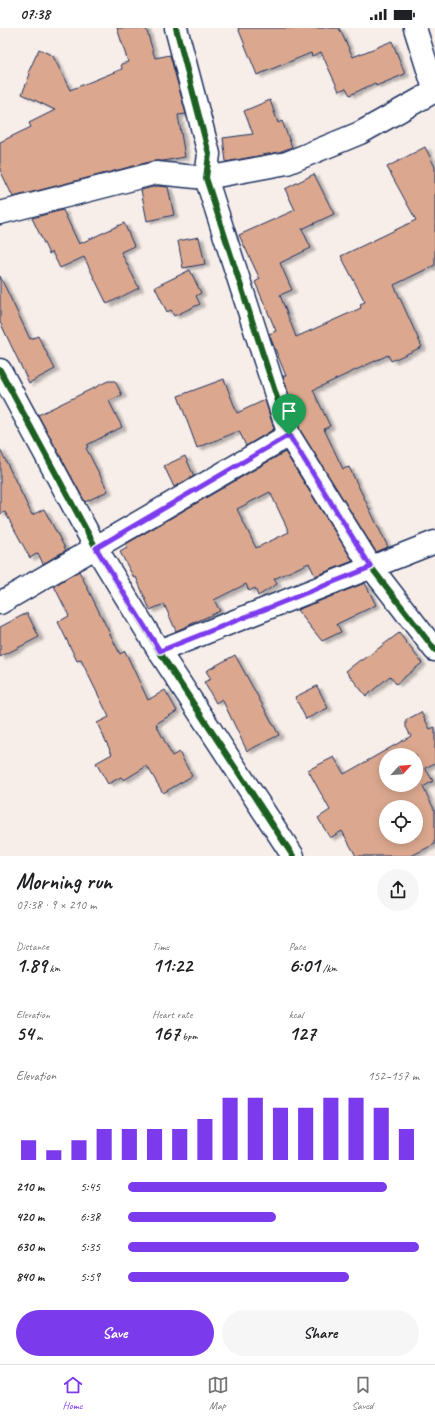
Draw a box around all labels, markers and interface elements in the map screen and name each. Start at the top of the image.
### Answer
text: 07:38 [20,5,50,24]
pin [272,394,306,435]
icon: arrive [278,400,300,422]
north arrow [379,748,423,792]
map controls [379,748,423,844]
button: locate [379,800,423,844]
text: Morning run [16,868,112,896]
button: share [377,869,419,911]
text: 07:38 · 9 × 210 m [16,897,97,913]
text: Distance [16,939,49,953]
text: Time [152,939,169,953]
text: Pace [289,939,306,953]
text: 1.89 [16,953,47,978]
text: 11:22 [152,953,192,978]
text: 6:01 [289,953,320,978]
text: km [47,961,60,975]
text: /km [320,961,337,975]
text: Elevation [16,1007,50,1021]
text: Heart rate [152,1007,192,1021]
text: kcal [289,1007,303,1021]
text: 54 [16,1021,34,1046]
text: 167 [152,1021,180,1046]
text: 127 [289,1021,316,1046]
text: m [34,1029,43,1043]
text: bpm [180,1029,197,1043]
text: Elevation [16,1068,56,1084]
text: 152–157 m [368,1068,419,1084]
text: 210 m [16,1179,44,1195]
text: 5:45 [80,1179,100,1195]
text: 420 m [16,1209,44,1225]
text: 6:38 [80,1209,100,1225]
text: 630 m [16,1239,44,1255]
text: 5:35 [80,1239,100,1255]
text: 840 m [16,1269,44,1285]
text: 5:59 [80,1269,100,1285]
button: Save [16,1310,214,1356]
button: Share [222,1310,419,1356]
tab: Home [62,1374,84,1412]
tab: Map [207,1374,229,1412]
tab: Saved [352,1374,374,1412]

